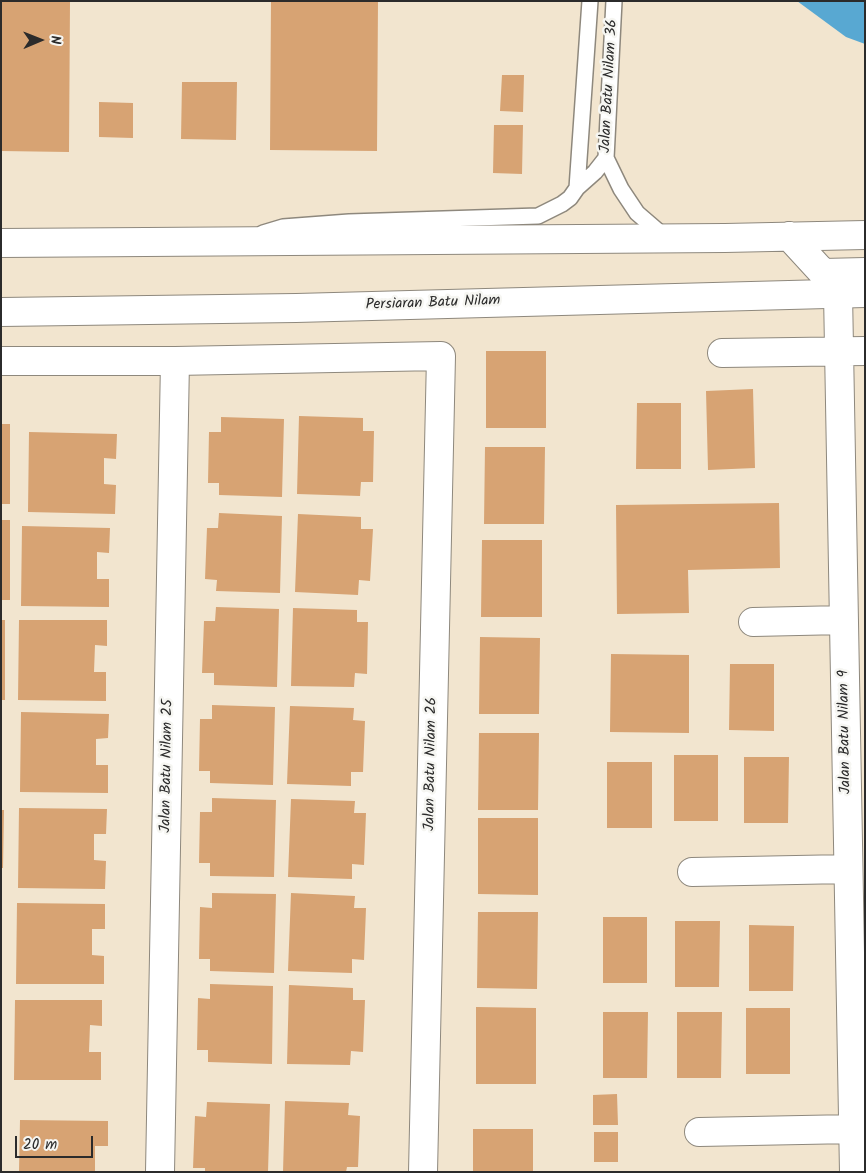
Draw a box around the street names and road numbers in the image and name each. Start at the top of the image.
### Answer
street label: Jalan Batu Nilam 36 [598,19,622,153]
street label: Persiaran Batu Nilam [365,293,501,315]
street label: Jalan Batu Nilam 9 [836,670,856,794]
street label: Jalan Batu Nilam 26 [422,697,442,831]
street label: Jalan Batu Nilam 25 [158,699,178,833]

